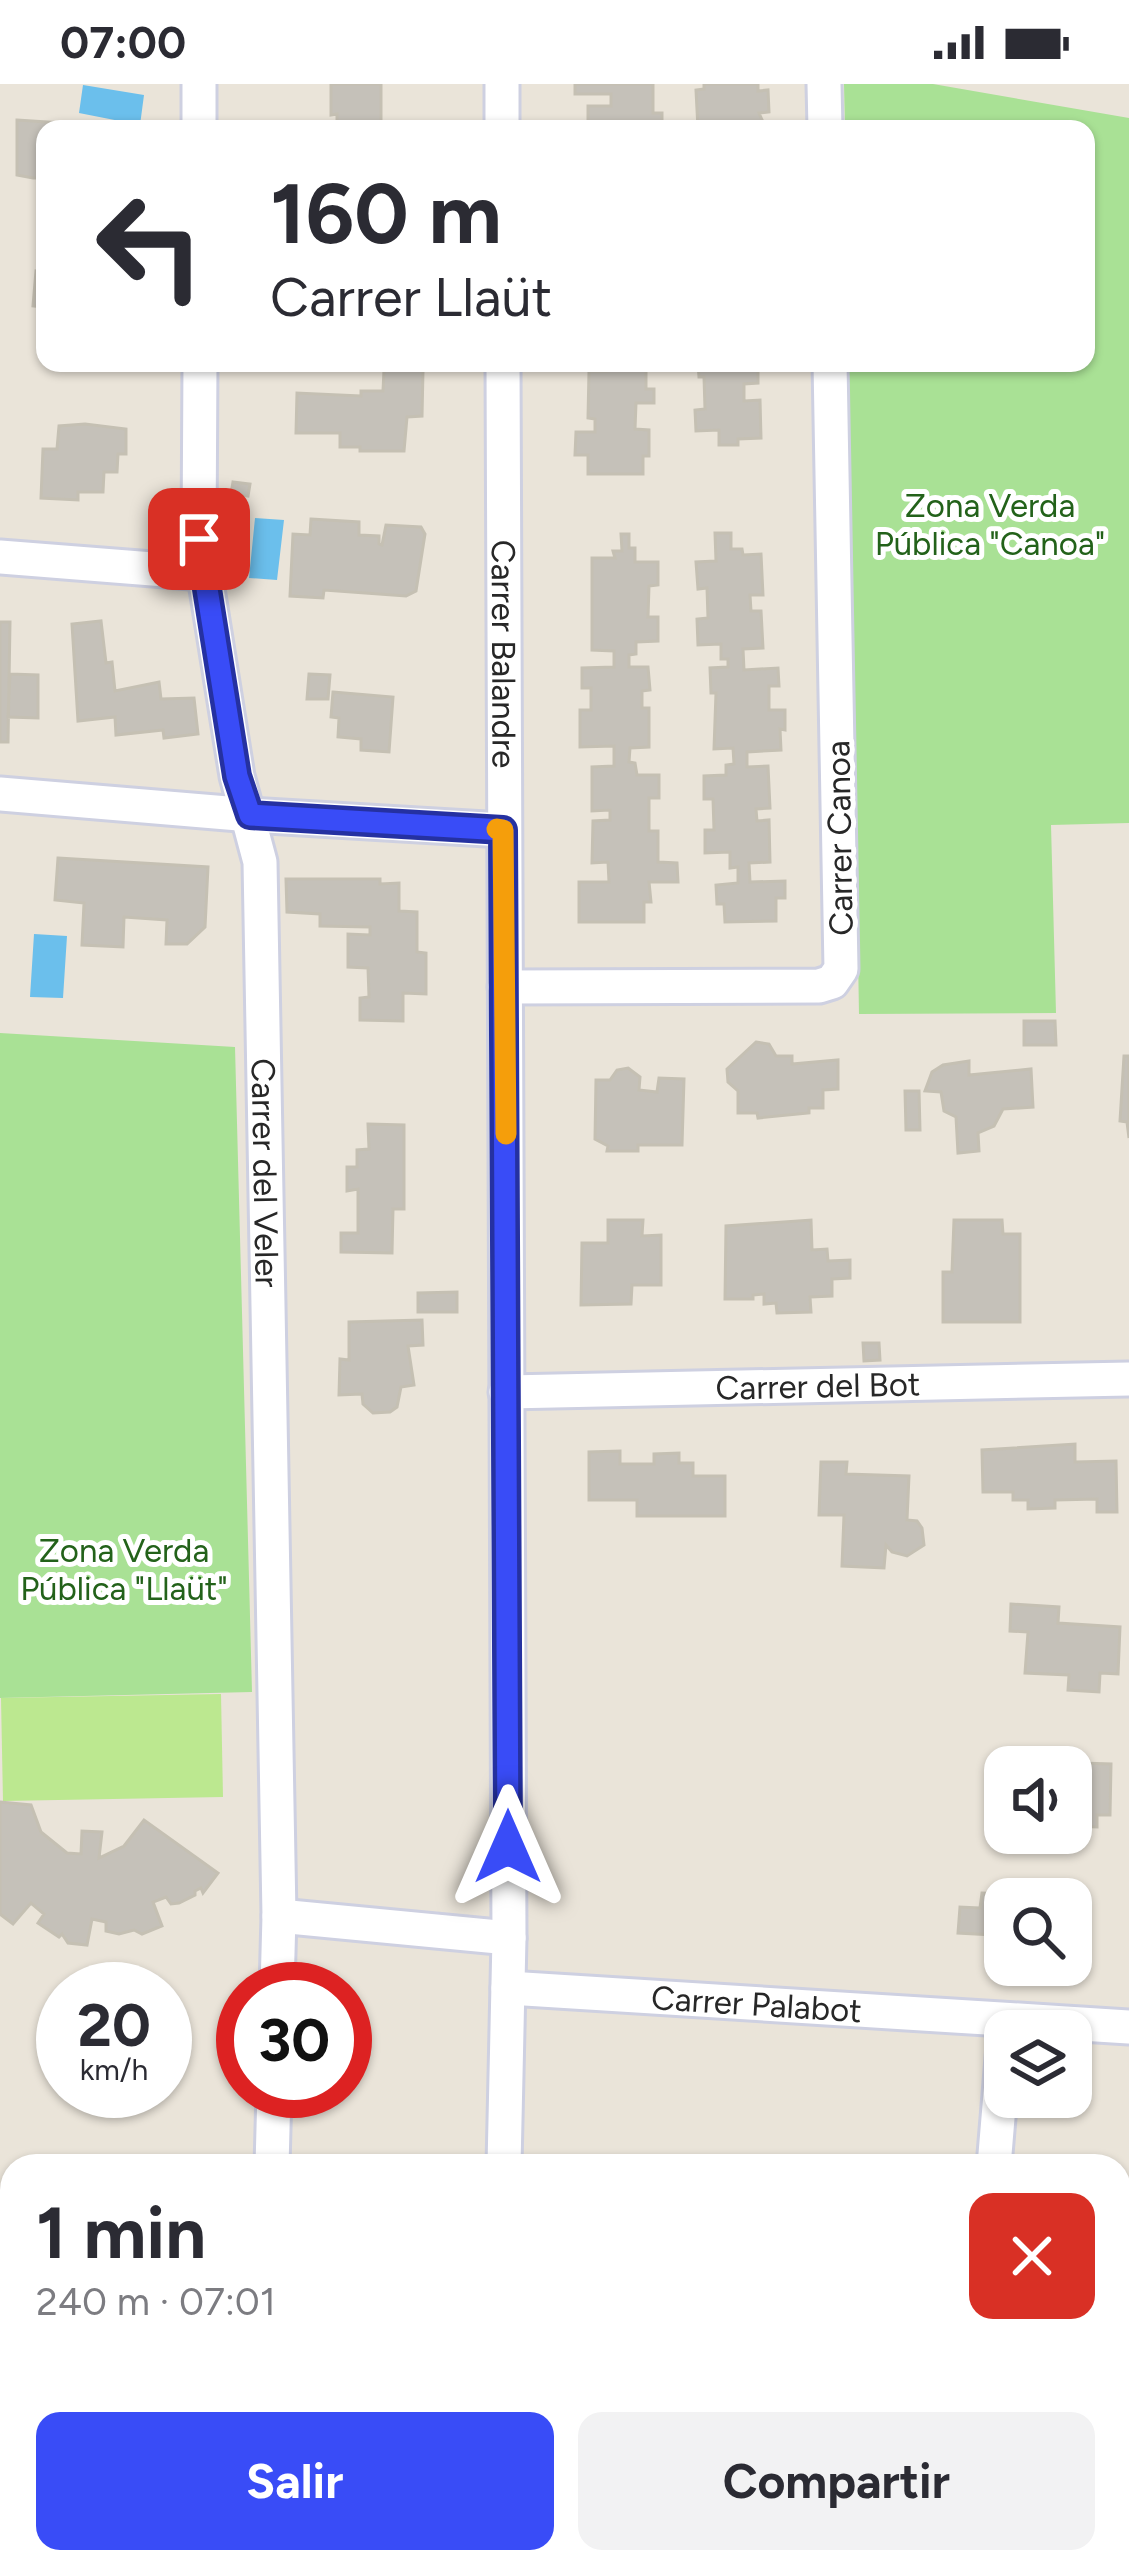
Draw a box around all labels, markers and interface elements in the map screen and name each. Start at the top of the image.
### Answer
text: 07:00 [60,15,186,69]
text: 160 m [270,163,502,264]
icon: left [72,168,228,324]
text: Carrer Llaüt [270,265,552,330]
park label: Zona Verda Pública "Canoa" [875,486,1105,563]
pin [148,488,250,590]
icon: arrive [166,506,232,572]
street label: Carrer Balandre [484,540,524,768]
street label: Carrer Canoa [818,740,861,936]
street label: Carrer del Veler [244,1058,287,1288]
street label: Carrer del Bot [715,1364,921,1408]
park label: Zona Verda Pública "Llaüt" [20,1531,228,1608]
map controls [984,1746,1092,2118]
button: sound [984,1746,1092,1854]
position arrow [445,1784,571,1910]
button: search [984,1878,1092,1986]
speed limit sign: 30 [216,1962,372,2118]
street label: Carrer Palabot [650,1978,863,2030]
text: 20 [77,1989,151,2061]
button: layers [984,2010,1092,2118]
text: km/h [80,2051,148,2088]
text: 1 min [36,2190,206,2276]
button: close [969,2193,1095,2319]
text: 240 m · 07:01 [36,2278,276,2325]
button: Salir [36,2412,554,2550]
button: Compartir [578,2412,1095,2550]

